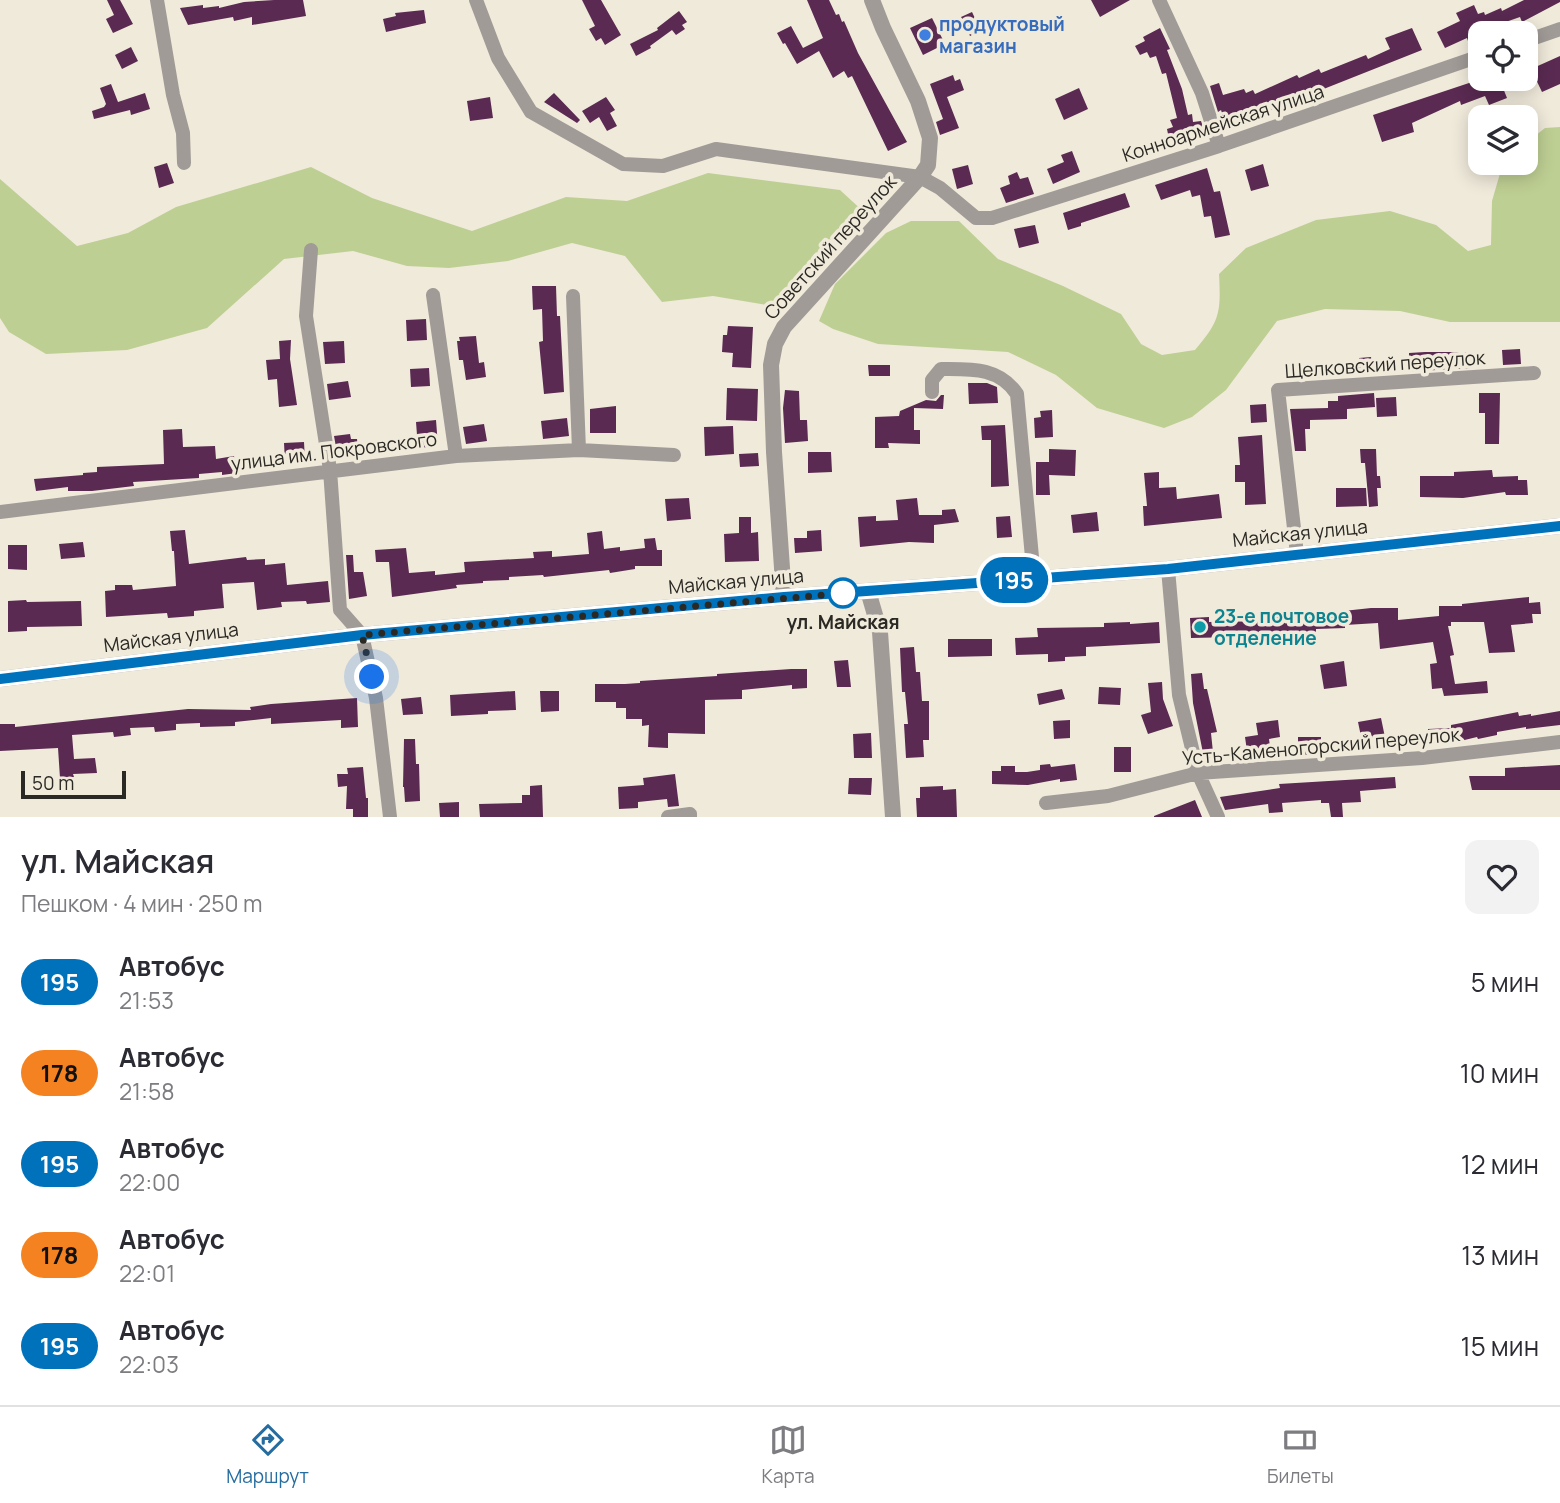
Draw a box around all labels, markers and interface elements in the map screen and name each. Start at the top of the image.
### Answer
place label: продуктовый магазин [939,11,1065,59]
map controls [1468,21,1538,175]
button: locate [1468,21,1538,91]
marker: продуктовый магазин [917,27,933,43]
street label: Конноармейская улица [1119,78,1327,168]
button: layers [1468,105,1538,175]
street label: Советский переулок [758,169,902,325]
street label: Щелковский переулок [1284,344,1487,384]
street label: улица им. Покровского [229,425,439,477]
street label: Майская улица [1231,513,1369,553]
line badge: 195 [974,557,1054,603]
street label: Майская улица [667,562,805,600]
text: 195 [994,563,1034,596]
marker: ул. Майская [828,578,858,608]
place label: 23-е почтовое отделение [1214,603,1349,651]
place label: ул. Майская [786,609,900,635]
street label: Майская улица [102,616,240,658]
marker: 23-е почтовое отделение [1192,619,1208,635]
your location [354,659,389,694]
street label: Усть-Каменогорский переулок [1181,721,1462,771]
scale bar [21,768,126,800]
text: 50 m [32,770,74,796]
text: ул. Майская [21,838,214,883]
button: heart [1465,840,1539,914]
text: Пешком · 4 мин · 250 m [21,887,263,919]
text: Автобус [119,948,225,984]
text: 5 мин [1471,964,1539,1000]
text: 195 [40,965,79,998]
text: 21:53 [119,984,174,1016]
text: Автобус [119,1039,225,1075]
text: 10 мин [1460,1055,1539,1091]
text: 178 [40,1056,79,1089]
text: 21:58 [119,1075,175,1107]
text: Автобус [119,1130,225,1166]
text: 12 мин [1461,1146,1539,1182]
text: 195 [40,1147,79,1180]
text: 22:00 [119,1166,180,1198]
text: Автобус [119,1221,225,1257]
text: 13 мин [1461,1237,1539,1273]
text: 178 [40,1238,79,1271]
text: 22:01 [119,1257,175,1289]
text: Автобус [119,1312,225,1348]
text: 15 мин [1461,1328,1539,1364]
text: 195 [40,1329,79,1362]
text: 22:03 [119,1348,179,1380]
tab: Маршрут [226,1421,309,1489]
tab: Карта [762,1421,815,1489]
tab: Билеты [1267,1421,1334,1489]

